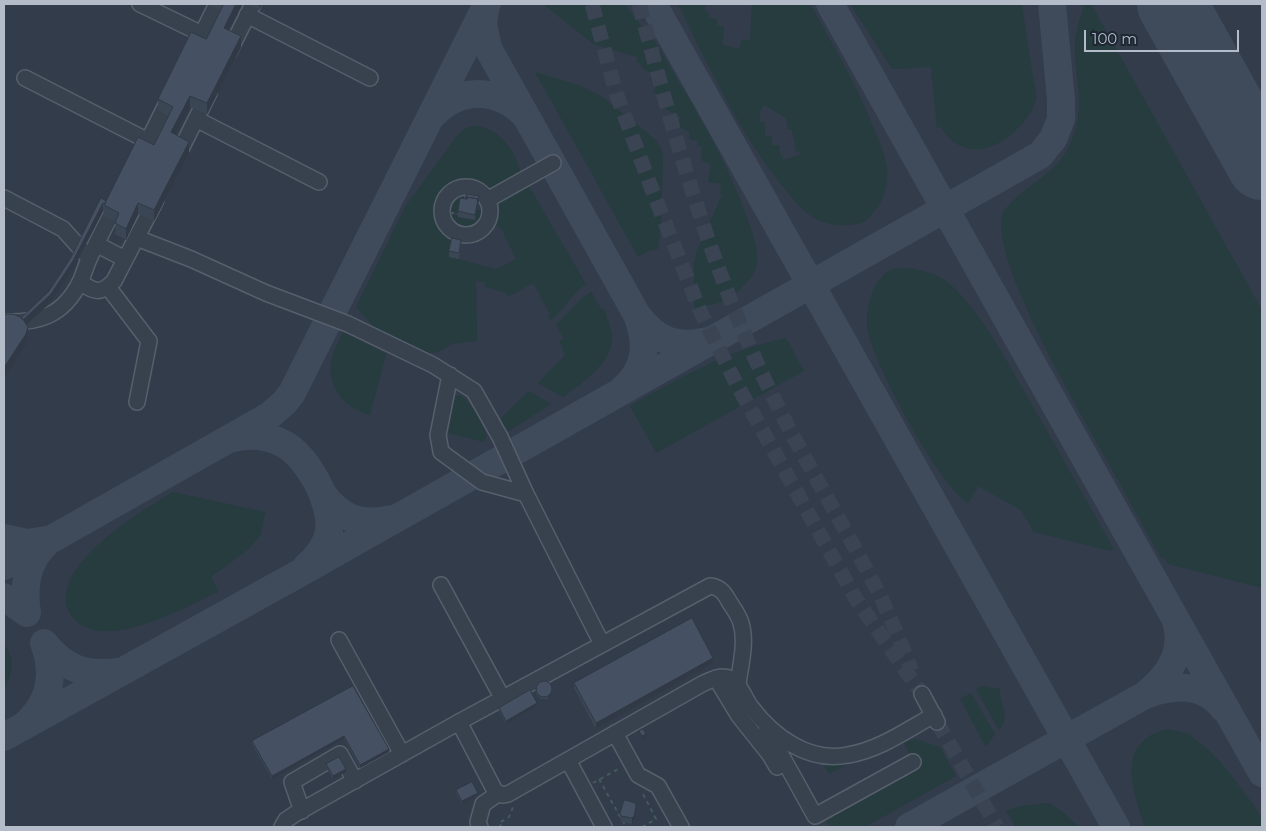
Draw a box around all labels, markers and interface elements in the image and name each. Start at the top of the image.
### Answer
scale bar [1086,20,1241,52]
text: 100 m [1092,29,1137,48]

